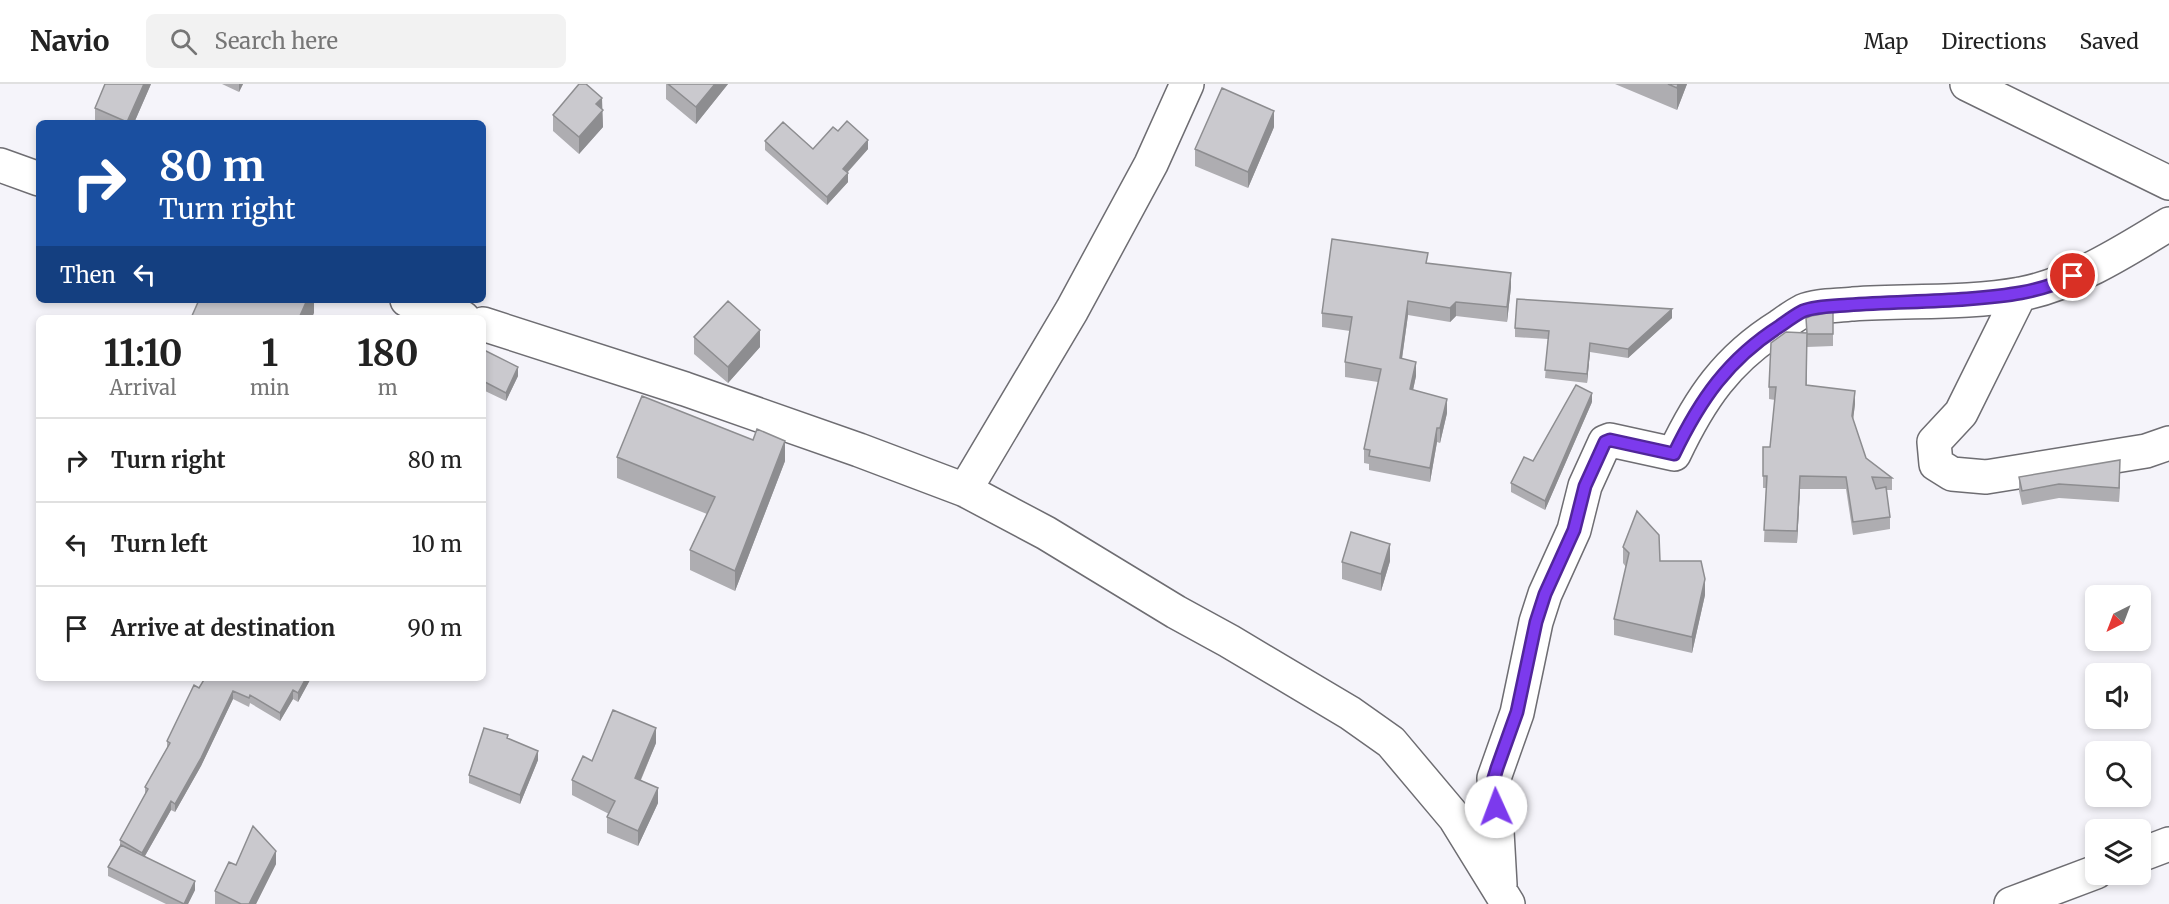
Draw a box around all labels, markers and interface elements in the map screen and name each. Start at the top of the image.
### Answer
search box [146,14,566,68]
text: Navio [30,23,110,59]
icon: search [167,25,200,58]
text: Search here [215,27,338,55]
text: Map [1864,28,1908,55]
text: Directions [1941,28,2046,55]
text: Saved [2079,28,2139,55]
text: 80 m [159,140,265,192]
icon: right [60,144,138,222]
text: Turn right [159,192,296,226]
pin [2047,250,2098,301]
icon: left [128,258,161,291]
icon: arrive [2056,259,2089,292]
text: Then [60,261,116,289]
text: 11:10 [103,331,183,376]
text: 1 [261,331,278,376]
text: 180 [357,331,419,376]
text: Arrival [110,375,176,400]
text: min [250,375,290,400]
text: m [378,375,398,400]
icon: right [60,444,93,477]
text: Turn right [111,446,225,474]
text: 80 m [408,446,462,474]
icon: left [60,528,93,561]
text: Turn left [111,530,208,558]
text: 10 m [412,530,462,558]
north arrow [2085,585,2151,651]
map controls [2085,585,2151,885]
icon: arrive [60,612,93,645]
text: Arrive at destination [111,614,335,642]
text: 90 m [407,614,462,642]
button: sound [2085,663,2151,729]
button: search [2085,741,2151,807]
position arrow [1464,775,1528,839]
button: layers [2085,819,2151,885]

